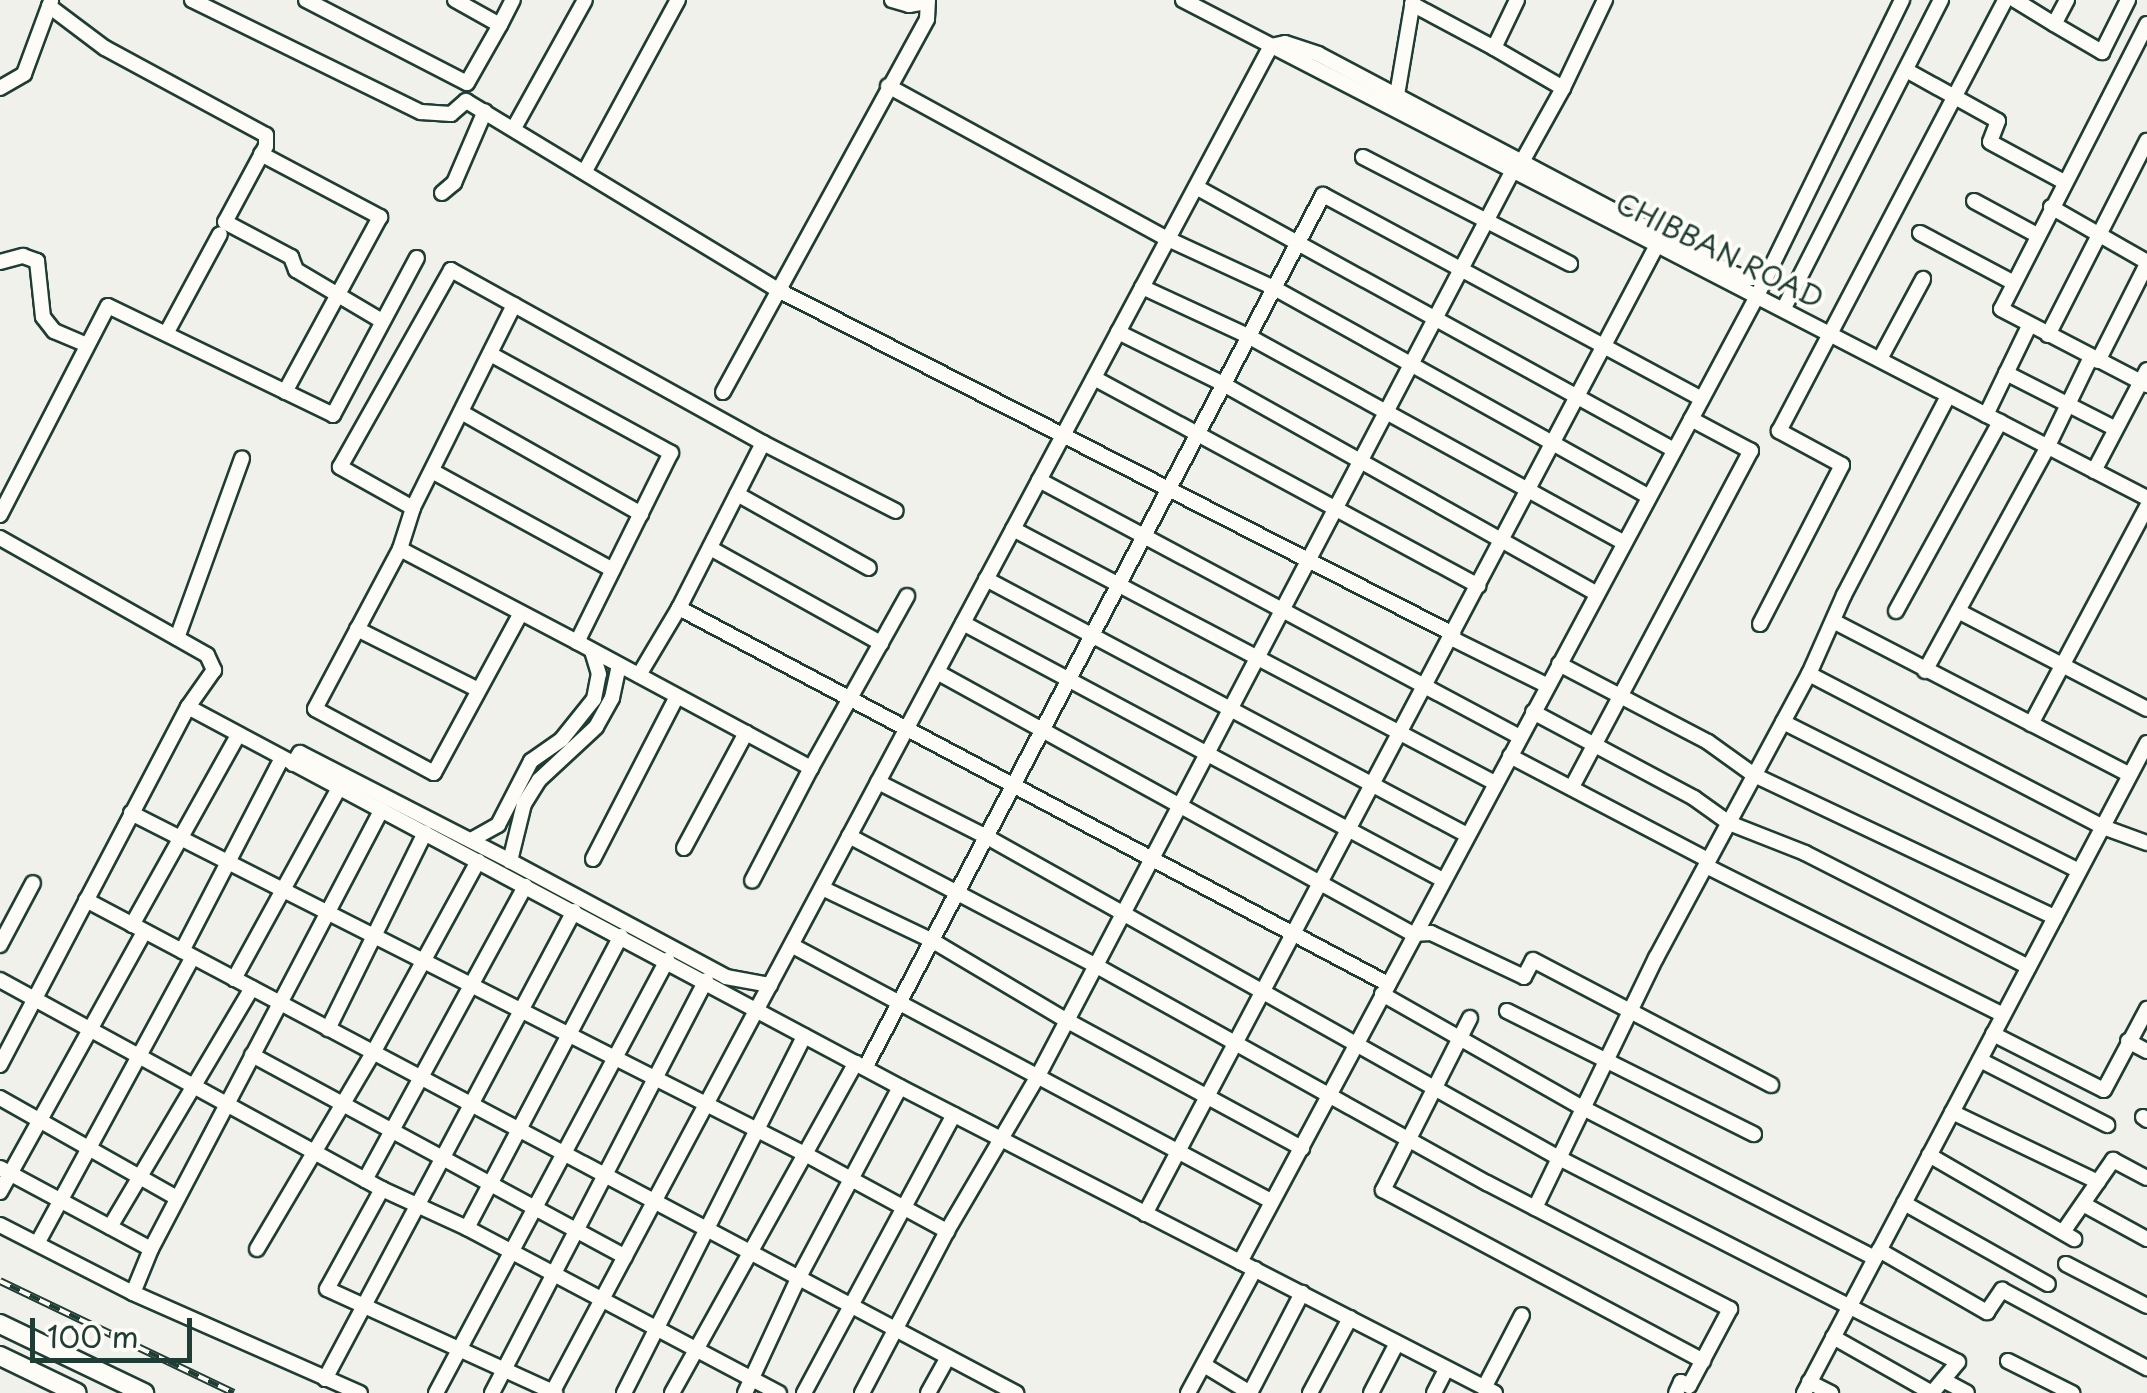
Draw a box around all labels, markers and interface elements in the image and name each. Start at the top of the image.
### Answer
street label: CHIBBAN ROAD [1611,185,1829,315]
scale bar [35,1298,198,1360]
text: 100 m [47,1313,139,1358]

